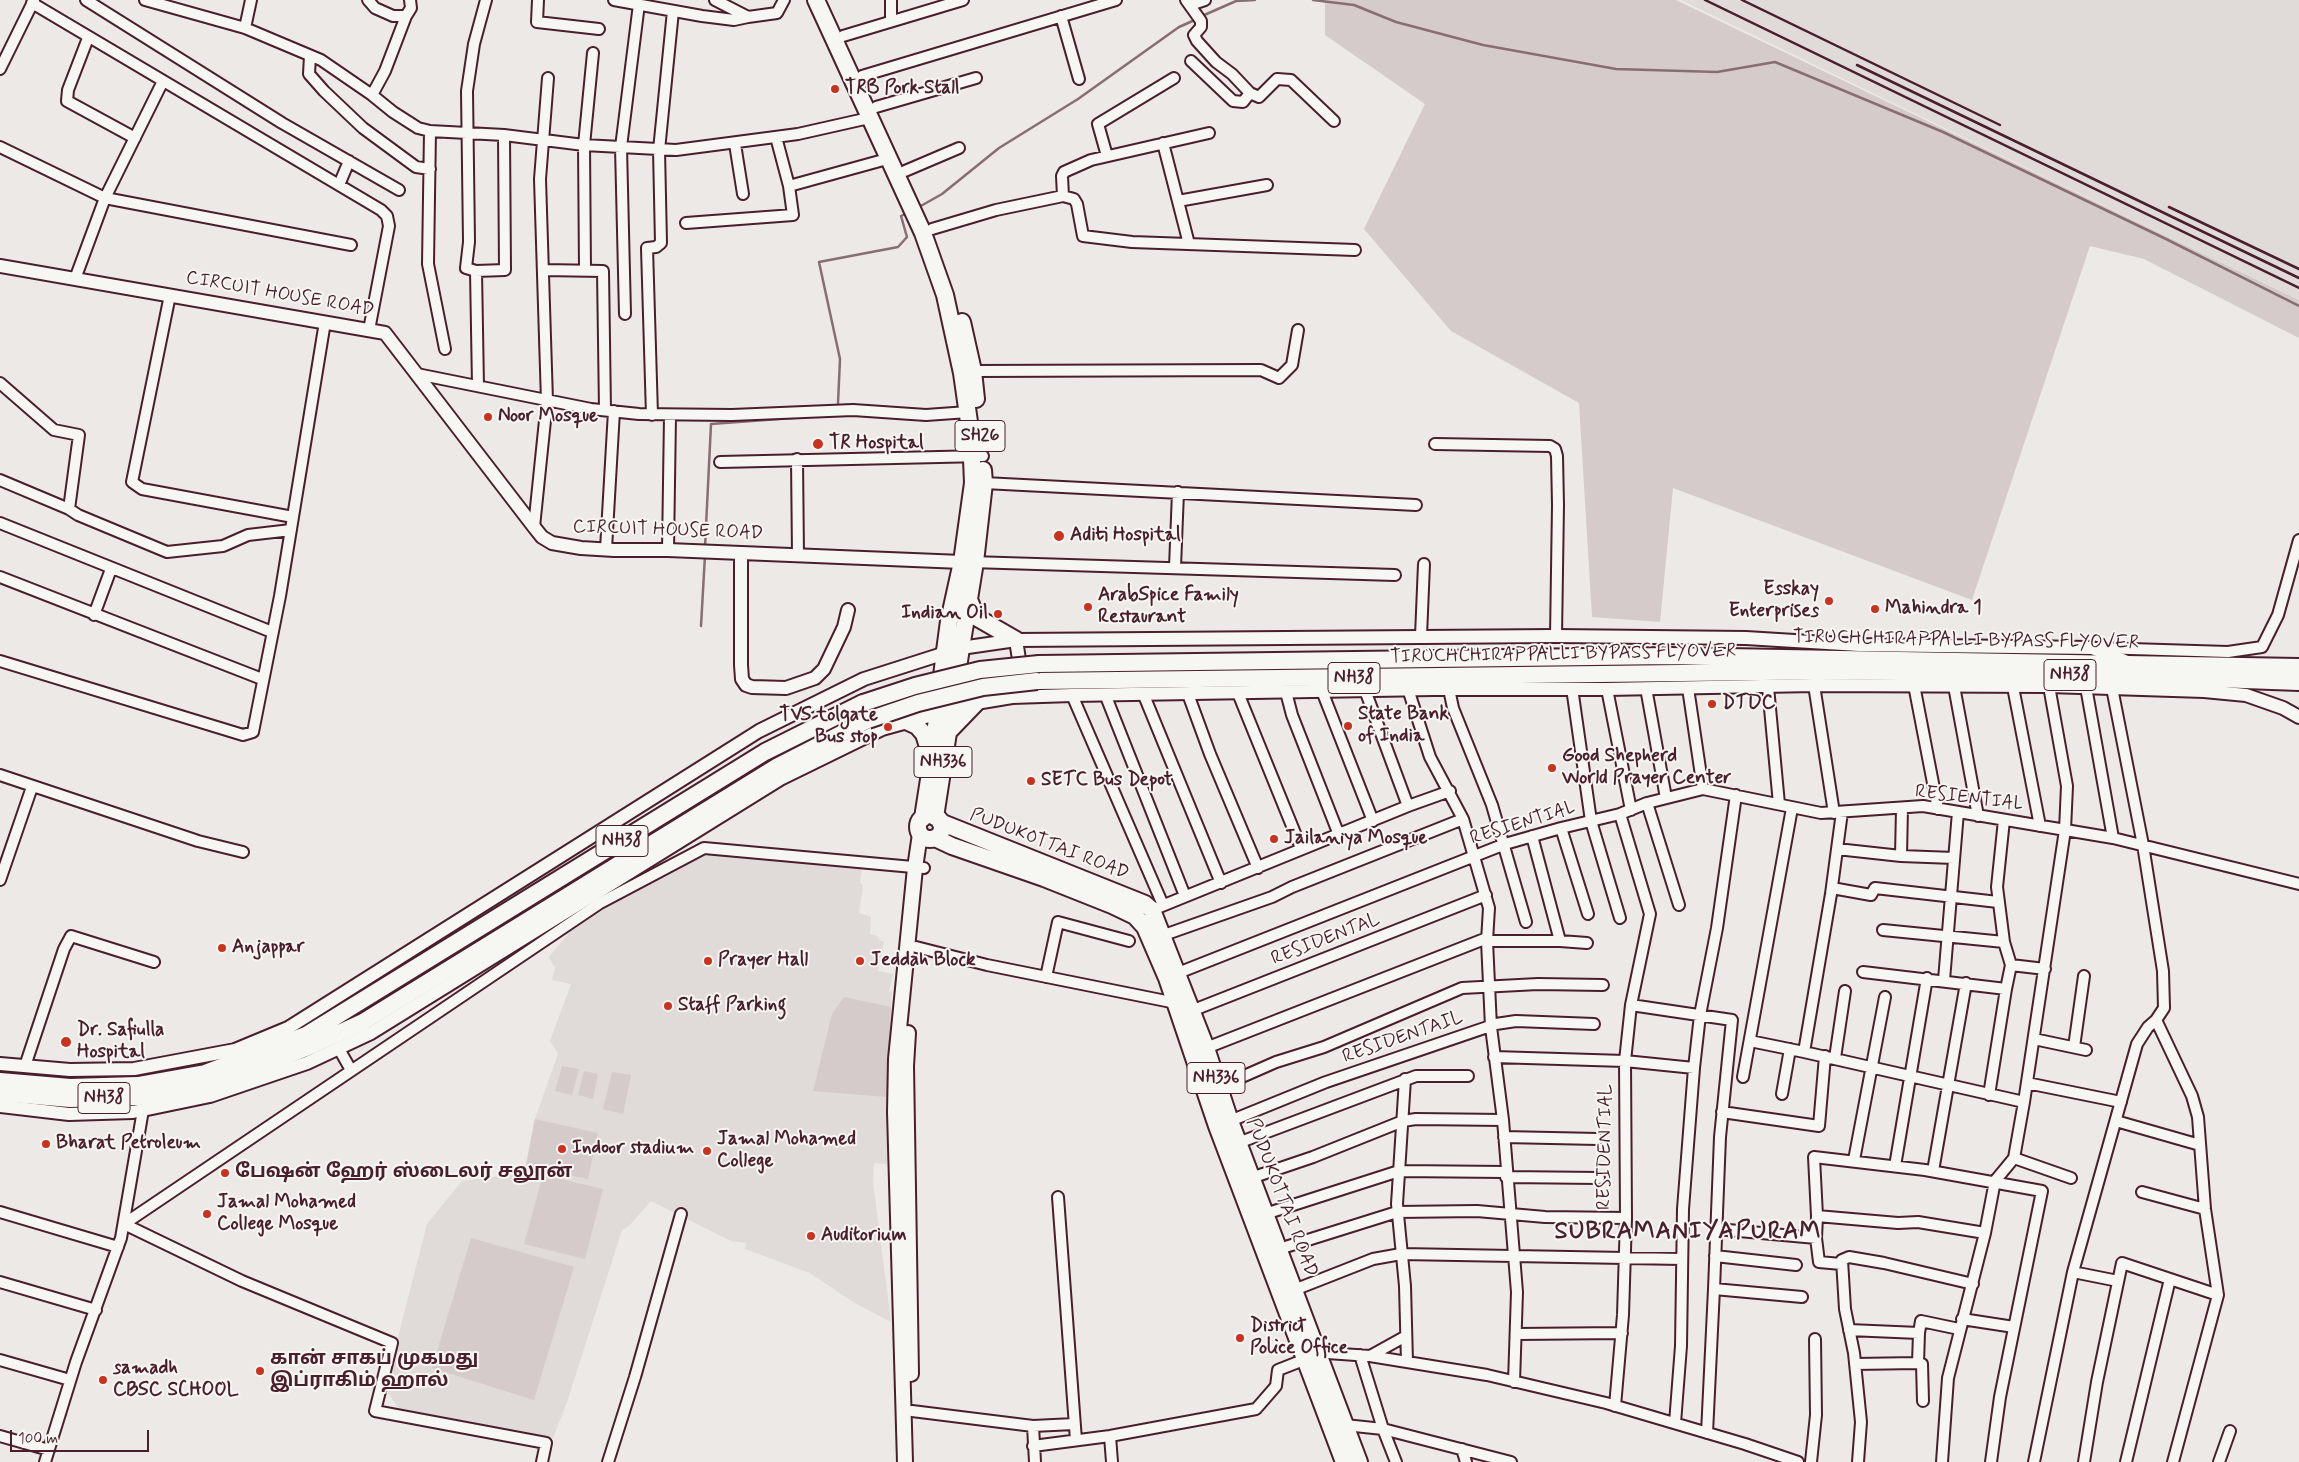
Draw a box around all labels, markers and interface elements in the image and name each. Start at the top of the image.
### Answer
place label: TRB Pork Stall [845,78,960,100]
marker: TRB Pork Stall [829,83,841,95]
street label: CIRCUIT HOUSE ROAD [184,267,376,323]
place label: Noor Mosque [498,406,598,428]
marker: Noor Mosque [482,411,494,423]
road number: SH26 [955,421,1005,452]
place label: TR Hospital [829,433,924,455]
marker: TR Hospital [811,437,825,451]
street label: CIRCUIT HOUSE ROAD [572,516,764,546]
place label: Aditi Hospital [1070,525,1181,547]
marker: Aditi Hospital [1052,529,1066,543]
place label: Esskay Enterprises [1729,579,1819,623]
place label: ArabSpice Family Restaurant [1098,585,1239,629]
marker: Esskay Enterprises [1823,595,1835,607]
place label: Mahindra 1 [1885,598,1982,620]
marker: ArabSpice Family Restaurant [1082,601,1094,613]
place label: Indian Oil [901,603,988,625]
marker: Mahindra 1 [1869,603,1881,615]
marker: Indian Oil [992,608,1004,620]
street label: TIRUCHCHIRAPPALLI BYPASS FLYOVER [1793,627,2139,655]
street label: TIRUCHCHIRAPPALLI BYPASS FLYOVER [1390,641,1736,669]
road number: NH38 [2044,660,2096,690]
road number: NH38 [1328,662,1380,694]
place label: DTDC [1722,693,1775,715]
marker: DTDC [1706,698,1718,710]
place label: State Bank of India [1358,704,1449,748]
place label: TVS tolgate Bus stop [779,705,878,749]
marker: State Bank of India [1342,720,1354,732]
marker: TVS tolgate Bus stop [882,721,894,733]
road number: NH336 [914,746,972,778]
place label: Good Shepherd World Prayer Center [1562,746,1731,790]
marker: Good Shepherd World Prayer Center [1546,762,1558,774]
place label: SETC Bus Depot [1041,770,1173,792]
marker: SETC Bus Depot [1025,775,1037,787]
street label: RESIENTIAL [1914,781,2024,817]
street label: RESIENTIAL [1468,797,1578,851]
street label: PUDUKOTTAI ROAD [966,804,1132,886]
road number: NH38 [596,826,648,856]
place label: Jailaniya Mosque [1284,828,1427,850]
marker: Jailaniya Mosque [1268,833,1280,845]
street label: RESIDENTAL [1268,909,1384,971]
place label: Anjappar [232,937,304,959]
marker: Anjappar [216,942,228,954]
place label: Prayer Hall [718,950,808,972]
place label: Jeddah Block [870,950,976,972]
marker: Prayer Hall [702,955,714,967]
marker: Jeddah Block [854,955,866,967]
place label: Staff Parking [678,995,786,1017]
marker: Staff Parking [662,1000,674,1012]
street label: RESIDENTAIL [1340,1007,1466,1069]
place label: Dr. Safiulla Hospital [77,1020,164,1064]
marker: Dr. Safiulla Hospital [59,1035,73,1049]
road number: NH336 [1187,1062,1245,1094]
road number: NH38 [78,1082,130,1114]
street label: RESIDENTIAL [1593,1084,1619,1210]
street label: PUDUKOTTAI ROAD [1240,1115,1322,1281]
place label: Jamal Mohamed College [717,1129,856,1173]
place label: Bharat Petroleum [56,1133,201,1155]
marker: Bharat Petroleum [40,1138,52,1150]
place label: Indoor stadium [572,1138,694,1160]
marker: Indoor stadium [556,1143,568,1155]
marker: Jamal Mohamed College [701,1145,713,1157]
place label: பேஷன் ஹேர் ஸ்டைலர் சலூன் [235,1162,572,1184]
marker: பேஷன் ஹேர் ஸ்டைலர் சலூன் [219,1167,231,1179]
place label: Jamal Mohamed College Mosque [217,1192,356,1236]
marker: Jamal Mohamed College Mosque [201,1208,213,1220]
district label: SUBRAMANIYAPURAM [1554,1219,1822,1247]
place label: Auditorium [821,1225,907,1247]
marker: Auditorium [805,1230,817,1242]
place label: District Police Office [1250,1316,1348,1360]
marker: District Police Office [1234,1332,1246,1344]
place label: கான் சாகப் முகமது இப்ராகிம் ஹால் [270,1349,478,1393]
place label: samadh CBSC SCHOOL [113,1358,238,1402]
marker: கான் சாகப் முகமது இப்ராகிம் ஹால் [254,1365,266,1377]
marker: samadh CBSC SCHOOL [97,1374,109,1386]
scale bar [12,1420,151,1452]
text: 100 m [18,1429,58,1449]

